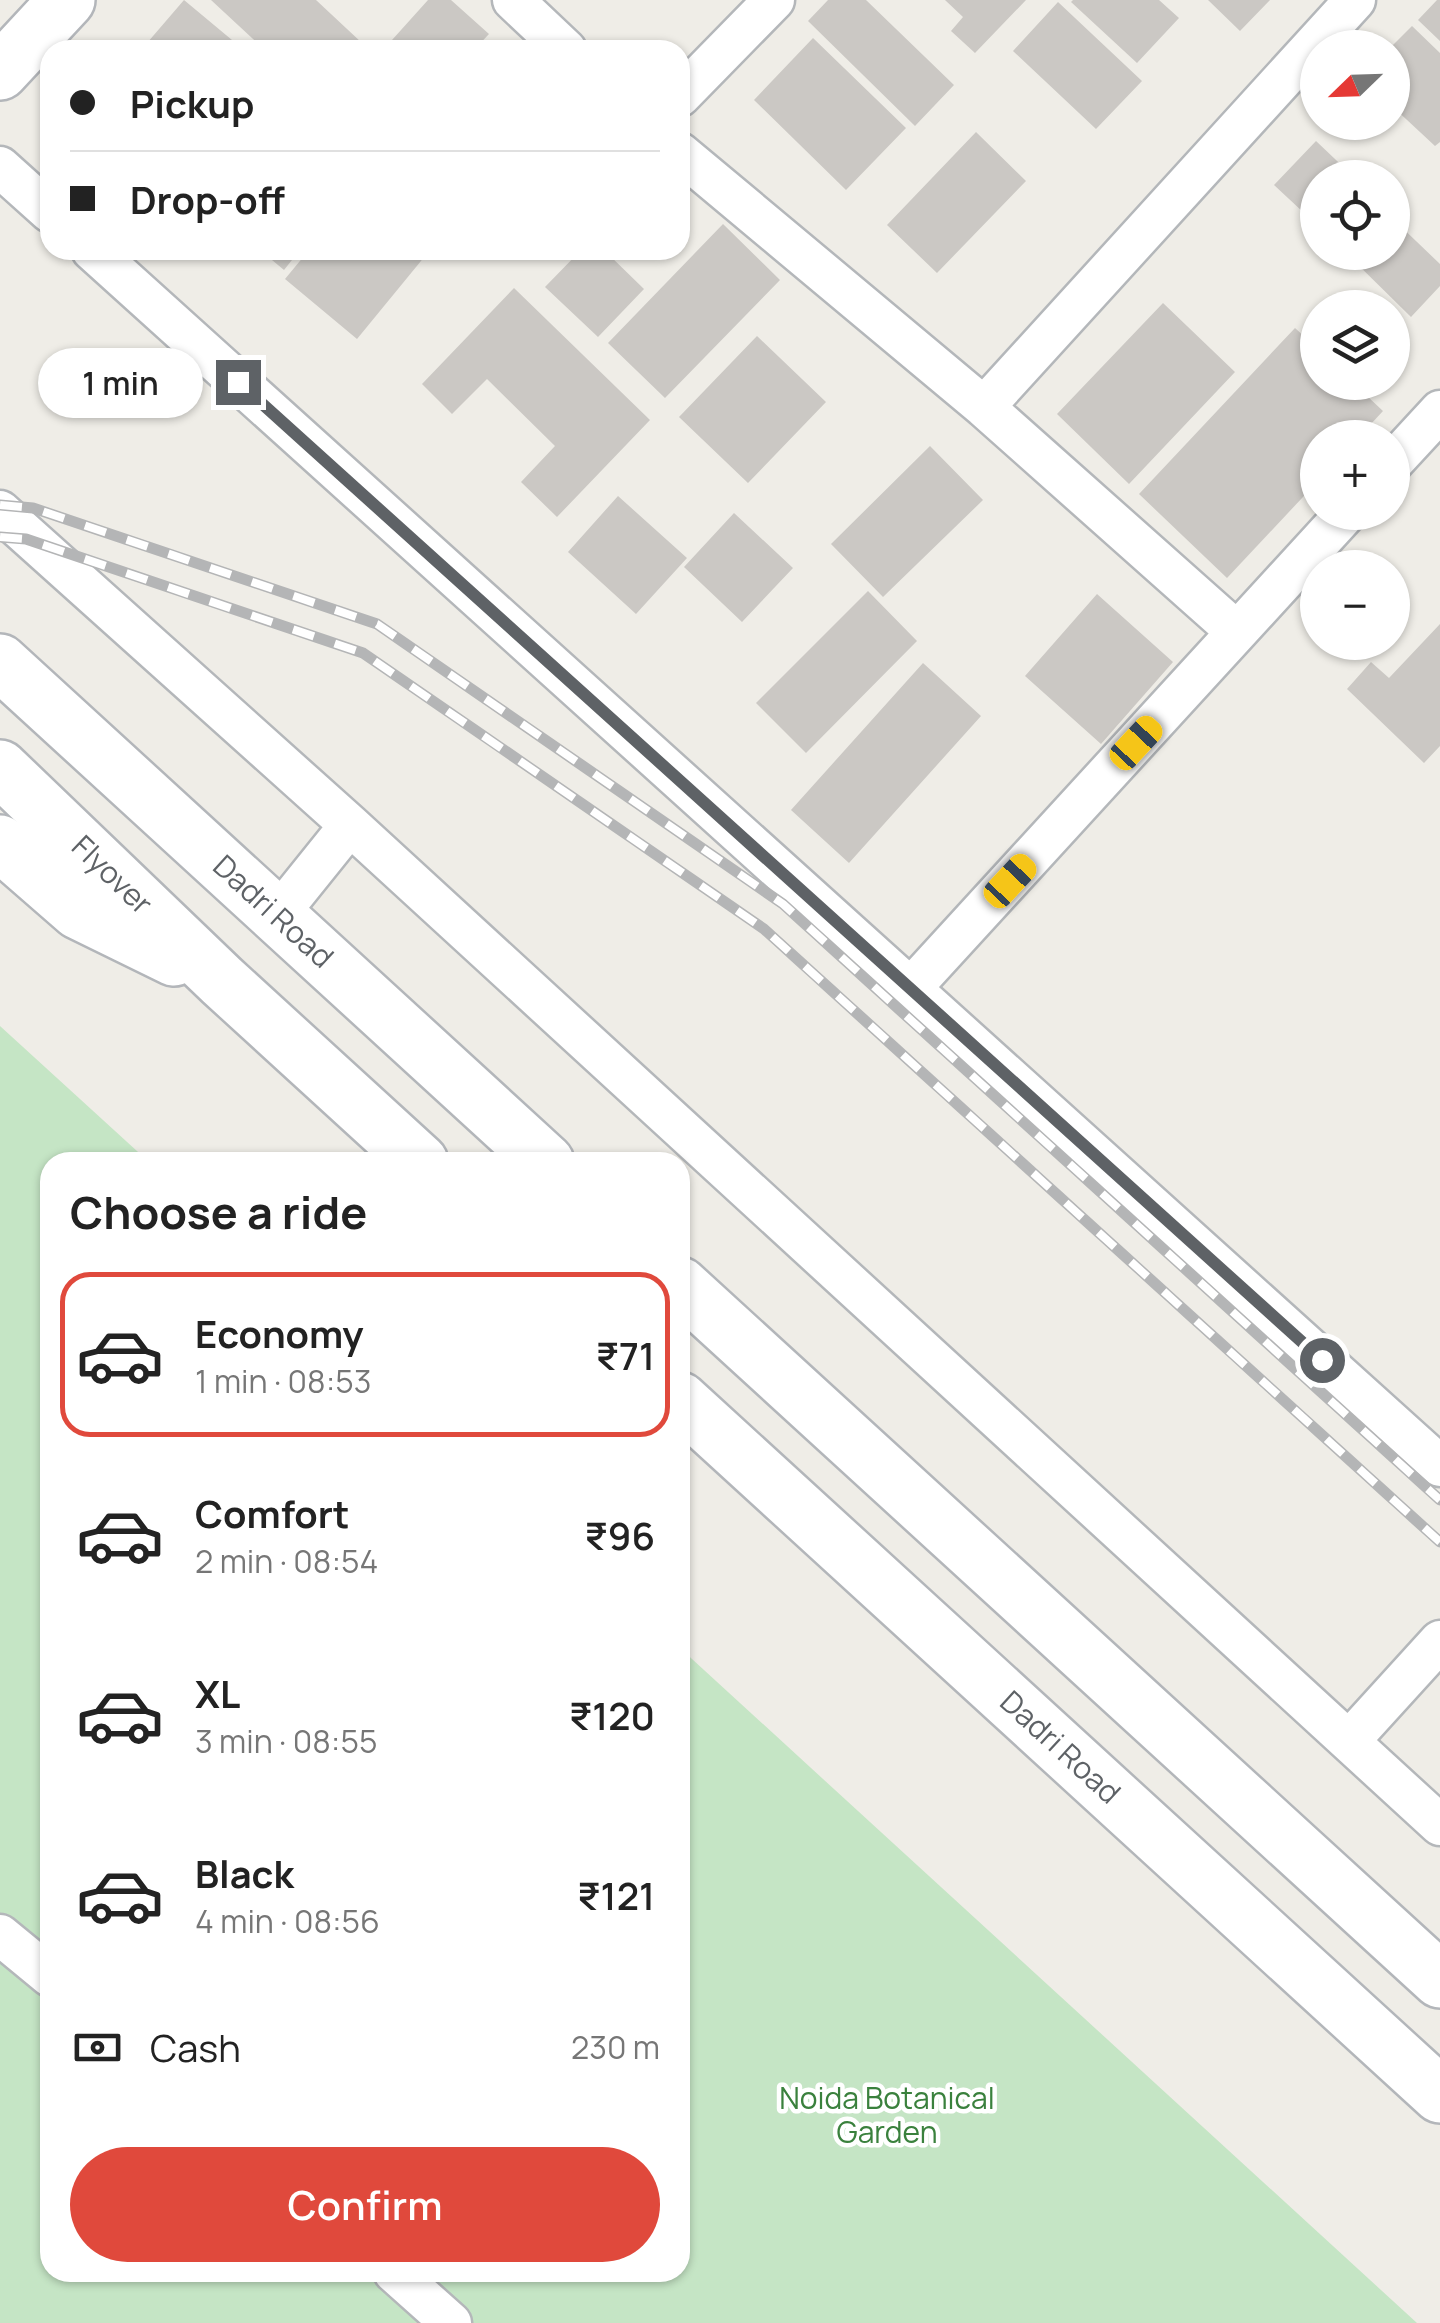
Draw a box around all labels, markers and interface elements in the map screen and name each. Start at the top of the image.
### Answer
north arrow [1300,30,1410,140]
map controls [1300,30,1410,660]
text: Pickup [130,77,254,129]
button: locate [1300,160,1410,270]
text: Drop-off [130,173,285,225]
button: layers [1300,290,1410,400]
callout: 1 min [38,347,203,417]
route end [216,360,261,405]
text: 1 min [82,361,159,405]
button: + [1300,420,1410,530]
button: − [1300,550,1410,660]
car [1105,711,1167,775]
street label: Flyover [64,826,162,923]
street label: Dadri Road [205,845,343,976]
car [979,849,1041,913]
text: Choose a ride [70,1181,367,1243]
text: Economy [195,1307,364,1359]
icon: car [75,1310,165,1400]
text: ₹71 [596,1329,655,1381]
route start [1300,1338,1345,1383]
text: 1 min · 08:53 [195,1359,371,1403]
text: Comfort [195,1487,349,1539]
icon: car [75,1490,165,1580]
text: ₹96 [584,1509,655,1561]
text: 2 min · 08:54 [195,1539,378,1583]
text: XL [195,1667,240,1719]
icon: car [75,1670,165,1760]
street label: Dadri Road [992,1681,1130,1812]
text: ₹120 [569,1689,655,1741]
text: 3 min · 08:55 [195,1719,377,1763]
text: Black [195,1847,294,1899]
icon: car [75,1850,165,1940]
text: ₹121 [577,1869,655,1921]
text: 4 min · 08:56 [195,1899,380,1943]
icon: cash [70,2020,125,2075]
text: Cash [150,2021,241,2073]
text: 230 m [571,2025,660,2069]
park label: Noida Botanical Garden [779,2077,995,2152]
button: Confirm [70,2147,660,2262]

